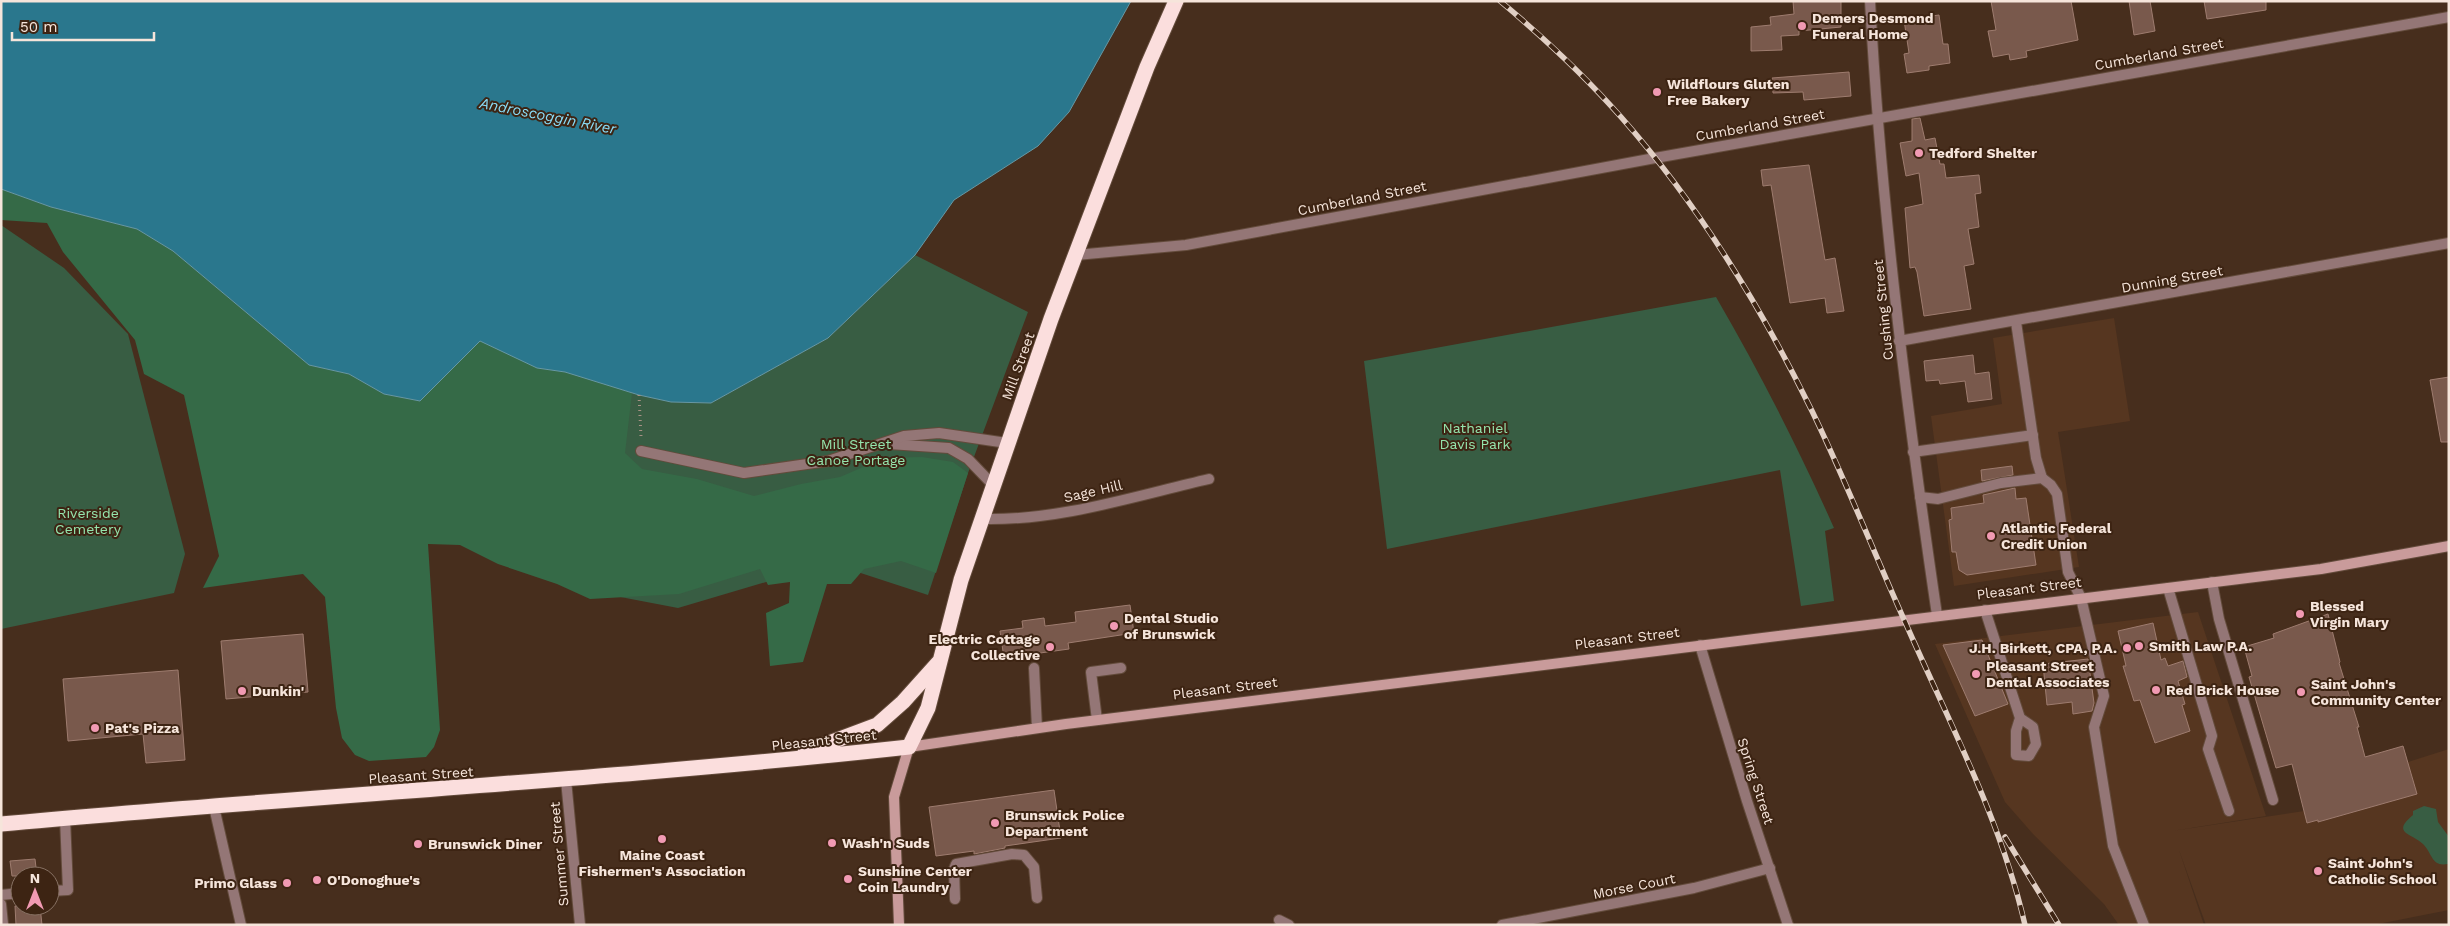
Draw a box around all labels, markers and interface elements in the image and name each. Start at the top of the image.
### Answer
scale bar [12,10,155,42]
place label: Demers Desmond Funeral Home [1812,10,1933,42]
text: 50 m [20,18,57,36]
marker: Demers Desmond Funeral Home [1796,20,1808,32]
street label: Cumberland Street [2093,35,2225,73]
place label: Wildflours Gluten Free Bakery [1667,76,1789,108]
marker: Wildflours Gluten Free Bakery [1651,86,1663,98]
water label: Androscoggin River [477,94,619,138]
street label: Cumberland Street [1694,106,1826,144]
place label: Tedford Shelter [1929,145,2037,161]
marker: Tedford Shelter [1913,147,1925,159]
street label: Cumberland Street [1296,178,1428,218]
street label: Cushing Street [1870,259,1896,361]
street label: Dunning Street [2120,262,2224,296]
street label: Mill Street [998,330,1038,402]
park label: Nathaniel Davis Park [1439,420,1511,452]
park label: Mill Street Canoe Portage [807,436,905,468]
street label: Sage Hill [1062,476,1125,506]
park label: Riverside Cemetery [55,505,122,537]
place label: Atlantic Federal Credit Union [2001,520,2112,552]
marker: Atlantic Federal Credit Union [1985,530,1997,542]
street label: Pleasant Street [1976,574,2082,602]
place label: Blessed Virgin Mary [2310,598,2389,630]
marker: Blessed Virgin Mary [2294,608,2306,620]
place label: Dental Studio of Brunswick [1124,610,1219,642]
marker: Dental Studio of Brunswick [1108,620,1120,632]
street label: Pleasant Street [1574,624,1680,652]
place label: Electric Cottage Collective [929,631,1040,663]
place label: Smith Law P.A. [2149,638,2252,654]
place label: J.H. Birkett, CPA, P.A. [1969,640,2117,656]
marker: Smith Law P.A. [2133,640,2145,652]
marker: Electric Cottage Collective [1044,641,1056,653]
marker: J.H. Birkett, CPA, P.A. [2121,642,2133,654]
place label: Pleasant Street Dental Associates [1986,658,2110,690]
marker: Pleasant Street Dental Associates [1970,668,1982,680]
street label: Pleasant Street [1172,674,1278,702]
place label: Saint John's Community Center [2311,676,2441,708]
place label: Red Brick House [2166,682,2279,698]
place label: Dunkin' [252,683,304,699]
marker: Red Brick House [2150,684,2162,696]
marker: Dunkin' [236,685,248,697]
marker: Saint John's Community Center [2295,686,2307,698]
place label: Pat's Pizza [105,720,180,736]
marker: Pat's Pizza [89,722,101,734]
street label: Pleasant Street [771,727,877,753]
street label: Spring Street [1734,736,1778,826]
street label: Pleasant Street [368,763,474,787]
street label: Summer Street [546,801,572,907]
place label: Brunswick Police Department [1005,807,1125,839]
marker: Brunswick Police Department [989,817,1001,829]
marker: Maine Coast Fishermen's Association [656,833,668,845]
place label: Wash'n Suds [842,835,930,851]
place label: Brunswick Diner [428,836,542,852]
marker: Wash'n Suds [826,837,838,849]
marker: Brunswick Diner [412,838,424,850]
place label: Maine Coast Fishermen's Association [578,847,746,879]
place label: Saint John's Catholic School [2328,855,2437,887]
place label: Sunshine Center Coin Laundry [858,863,972,895]
marker: Saint John's Catholic School [2312,865,2324,877]
north arrow [10,866,60,916]
text: N [30,870,40,886]
street label: Morse Court [1591,870,1677,902]
place label: O'Donoghue's [327,872,421,888]
marker: Sunshine Center Coin Laundry [842,873,854,885]
marker: O'Donoghue's [311,874,323,886]
place label: Primo Glass [194,875,278,891]
marker: Primo Glass [281,877,293,889]

